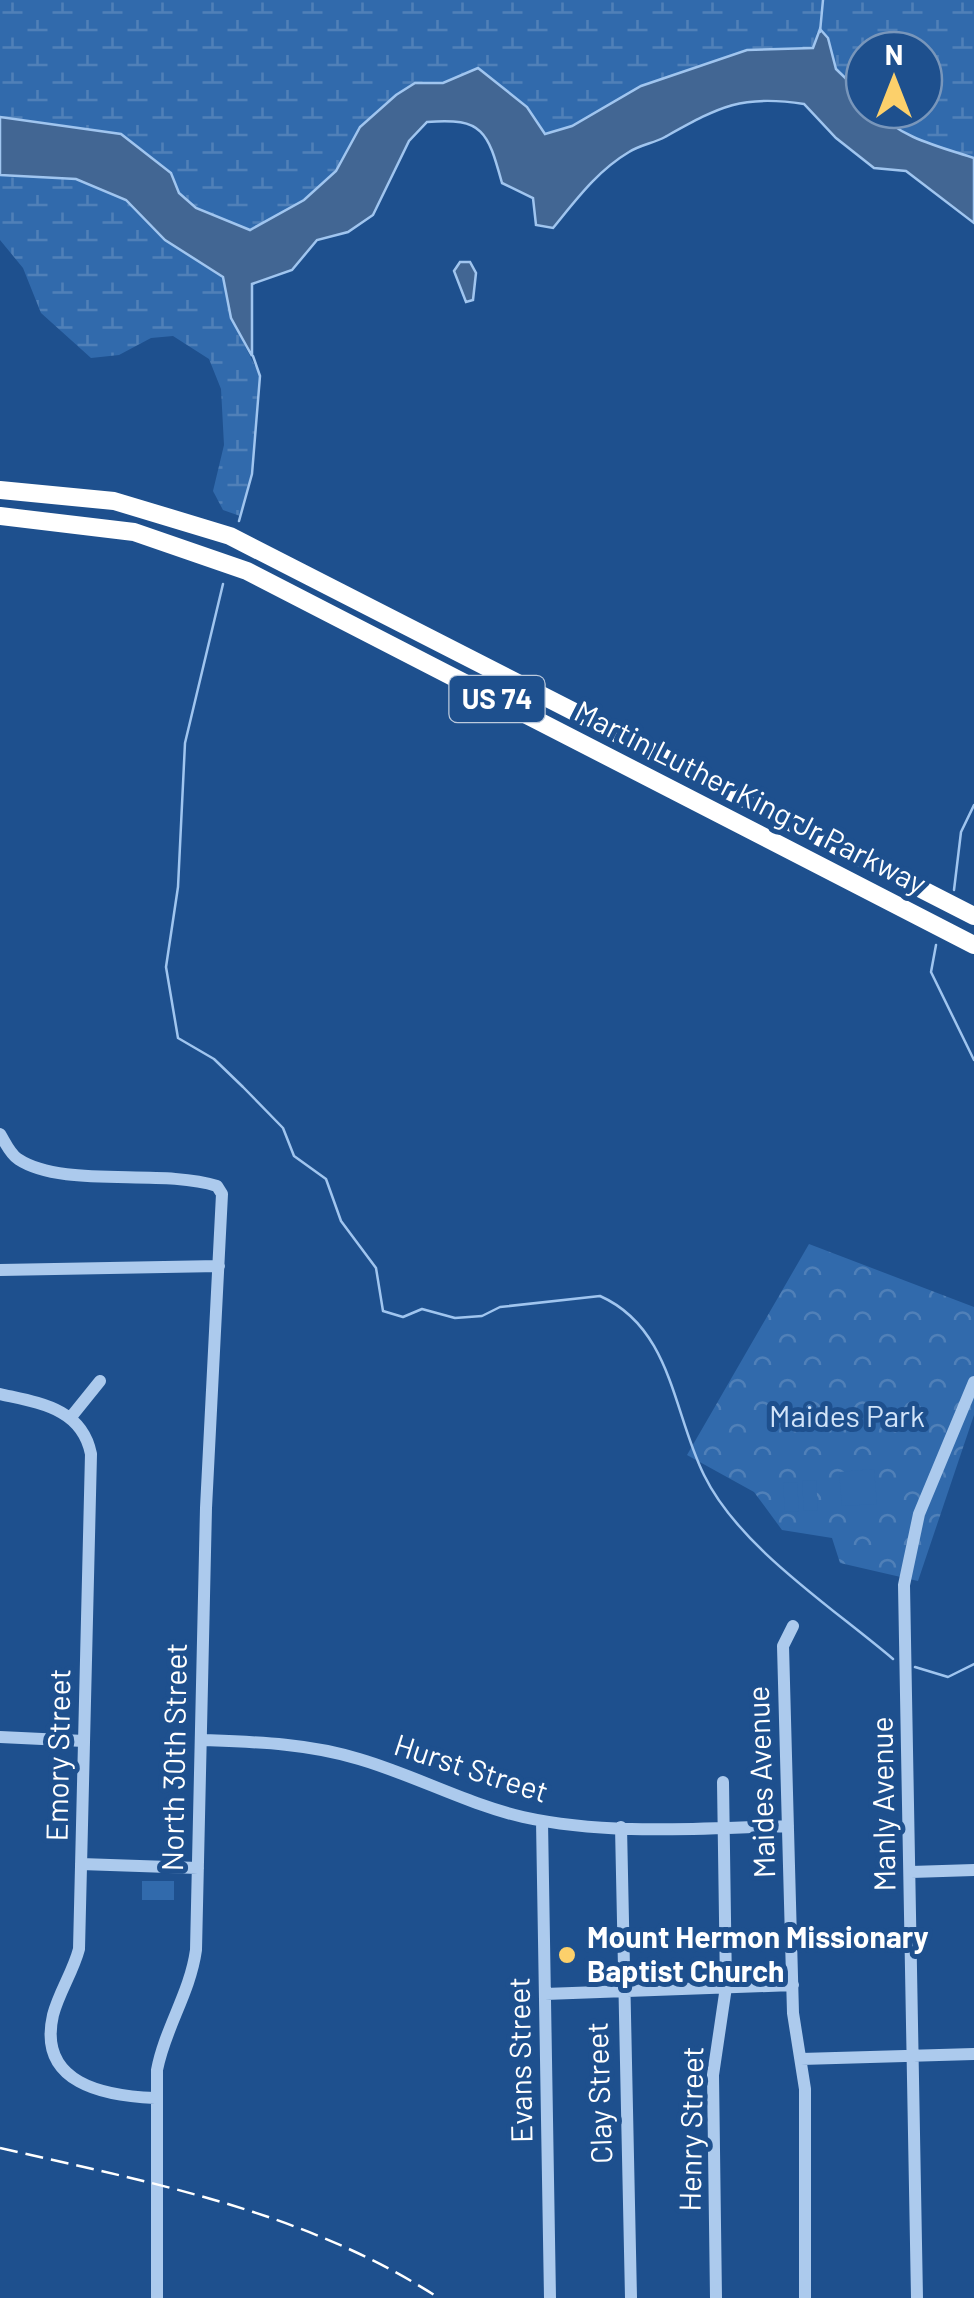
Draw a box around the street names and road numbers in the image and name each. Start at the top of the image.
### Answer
road number: US 74 [450,676,544,722]
street label: Martin Luther King Jr Parkway [569,692,933,901]
street label: North 30th Street [153,1642,193,1871]
street label: Emory Street [37,1668,77,1842]
street label: Maides Avenue [739,1685,781,1879]
street label: Manly Avenue [862,1716,902,1892]
street label: Hurst Street [390,1725,553,1809]
street label: Evans Street [500,1977,538,2143]
street label: Clay Street [578,2021,618,2165]
street label: Henry Street [671,2046,709,2212]

